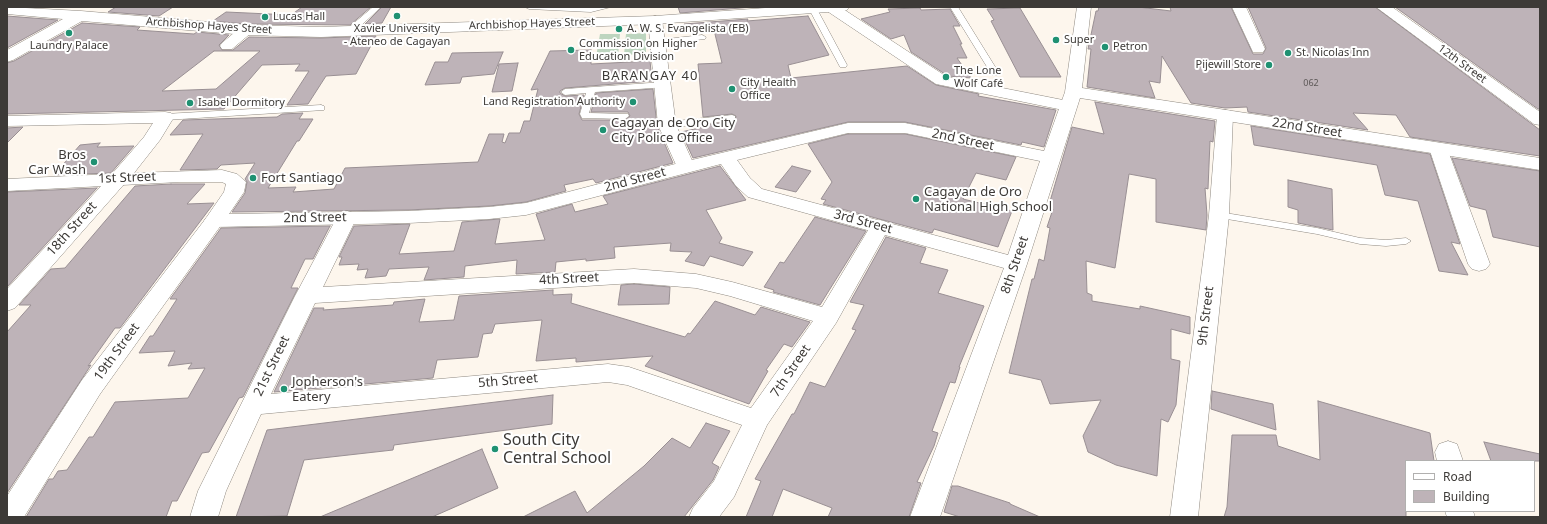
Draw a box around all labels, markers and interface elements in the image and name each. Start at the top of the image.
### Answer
place label: Lucas Hall [273,10,325,24]
marker: Xavier University - Ateneo de Cagayan [392,11,402,21]
marker: Lucas Hall [260,12,270,22]
street label: Archbishop Hayes Street [146,15,272,37]
street label: Archbishop Hayes Street [469,15,595,33]
place label: Xavier University - Ateneo de Cagayan [344,22,450,48]
place label: A. W. S. Evangelista (EB) [627,22,749,36]
marker: A. W. S. Evangelista (EB) [614,24,624,34]
marker: Laundry Palace [64,28,74,38]
place label: Super [1064,33,1094,47]
marker: Super [1051,35,1061,45]
place label: Commission on Higher Education Division [579,37,697,63]
place label: Laundry Palace [30,39,108,53]
place label: Petron [1113,40,1148,54]
marker: Petron [1100,42,1110,52]
street label: 12th Street [1435,42,1489,86]
marker: Commission on Higher Education Division [566,45,576,55]
place label: St. Nicolas Inn [1296,46,1369,60]
marker: St. Nicolas Inn [1283,48,1293,58]
place label: Pijewill Store [1195,58,1261,72]
marker: Pijewill Store [1264,60,1274,70]
place label: The Lone Wolf Café [954,64,1003,90]
district label: BARANGAY 40 [602,68,698,84]
marker: The Lone Wolf Café [941,72,951,82]
place label: City Health Office [740,76,796,102]
house number: 062 [1303,78,1319,88]
marker: City Health Office [727,84,737,94]
place label: Land Registration Authority [483,95,625,109]
place label: Isabel Dormitory [198,96,285,110]
marker: Land Registration Authority [628,97,638,107]
marker: Isabel Dormitory [185,98,195,108]
place label: Cagayan de Oro City City Police Office [611,115,735,146]
street label: 22nd Street [1271,115,1343,141]
marker: Cagayan de Oro City City Police Office [598,125,608,135]
street label: 2nd Street [930,126,996,154]
place label: Bros Car Wash [28,147,86,178]
marker: Bros Car Wash [89,157,99,167]
street label: 2nd Street [602,164,668,196]
street label: 1st Street [98,169,156,187]
place label: Fort Santiago [261,170,343,186]
marker: Fort Santiago [248,173,258,183]
place label: Cagayan de Oro National High School [924,184,1052,215]
marker: Cagayan de Oro National High School [911,194,921,204]
street label: 18th Street [44,199,100,259]
street label: 3rd Street [832,207,894,237]
street label: 2nd Street [283,210,347,226]
street label: 8th Street [998,234,1032,296]
street label: 4th Street [539,270,599,288]
street label: 9th Street [1195,285,1217,347]
street label: 19th Street [91,320,143,384]
street label: 21st Street [251,333,293,399]
street label: 7th Street [768,342,814,400]
street label: 5th Street [478,371,538,391]
place label: Jopherson's Eatery [292,374,363,405]
marker: Jopherson's Eatery [279,384,289,394]
place label: South City Central School [503,430,611,468]
marker: South City Central School [490,444,500,454]
legend [1405,460,1535,512]
text: Road [1443,468,1472,485]
text: Building [1443,488,1490,505]

